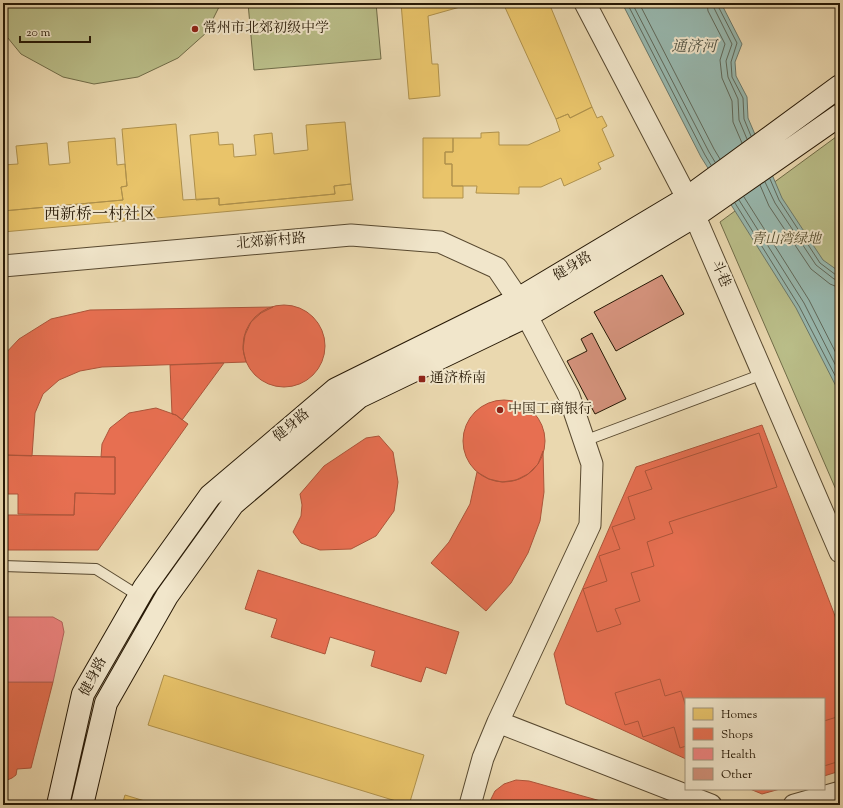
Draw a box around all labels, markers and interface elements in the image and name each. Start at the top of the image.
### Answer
scale bar [20,18,90,44]
place label: 常州市北郊初级中学 [203,19,329,39]
text: 20 m [26,24,51,42]
marker: 常州市北郊初级中学 [190,24,200,34]
water label: 通济河 [671,37,719,58]
district label: 西新桥一村社区 [44,204,156,227]
street label: 北郊新村路 [235,229,307,255]
park label: 青山湾绿地 [751,230,823,250]
street label: 健身路 [550,248,596,286]
street label: 斗巷 [705,257,735,291]
place label: 通济桥南 [430,369,486,389]
marker: 通济桥南 [417,374,427,384]
place label: 中国工商银行 [508,400,592,420]
street label: 健身路 [269,405,315,447]
marker: 中国工商银行 [495,405,505,415]
street label: 健身路 [76,654,112,700]
legend [685,698,825,790]
text: Homes [721,706,757,724]
text: Shops [721,726,753,744]
text: Health [721,746,756,764]
text: Other [721,766,753,784]

